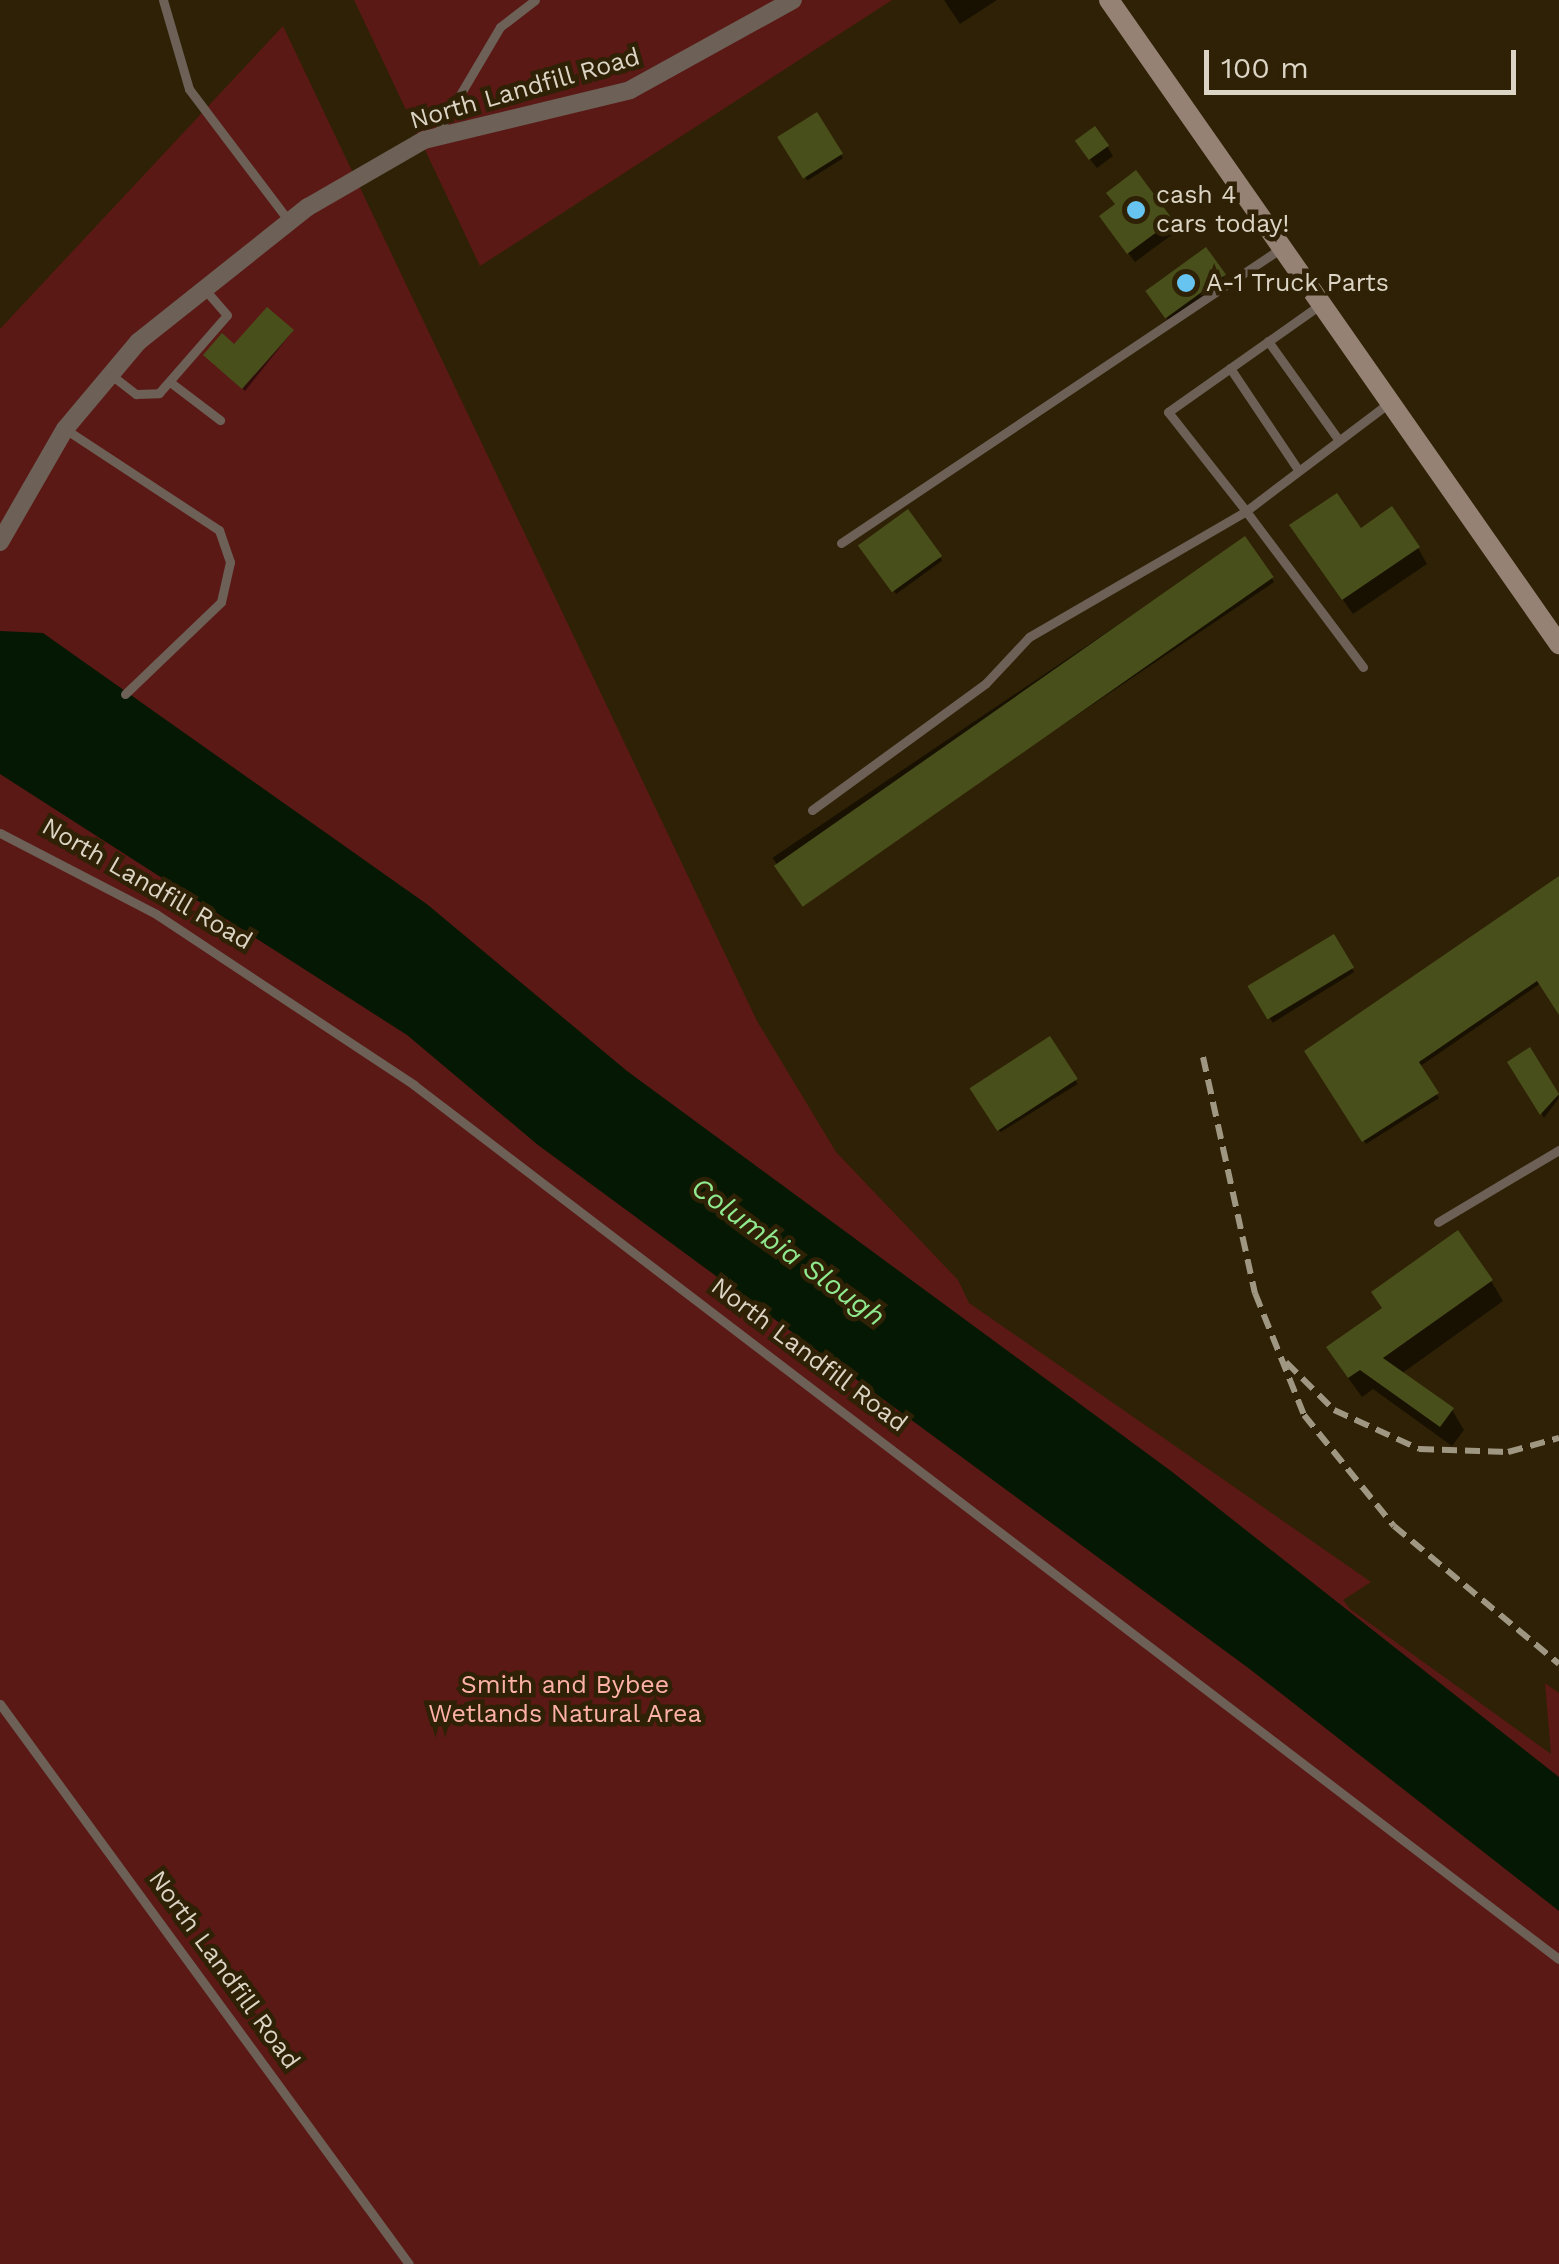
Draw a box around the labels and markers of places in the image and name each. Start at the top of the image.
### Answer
place label: cash 4 cars today! [1156,181,1290,240]
marker: cash 4 cars today! [1125,199,1147,221]
place label: A-1 Truck Parts [1206,268,1390,298]
marker: A-1 Truck Parts [1175,272,1197,294]

